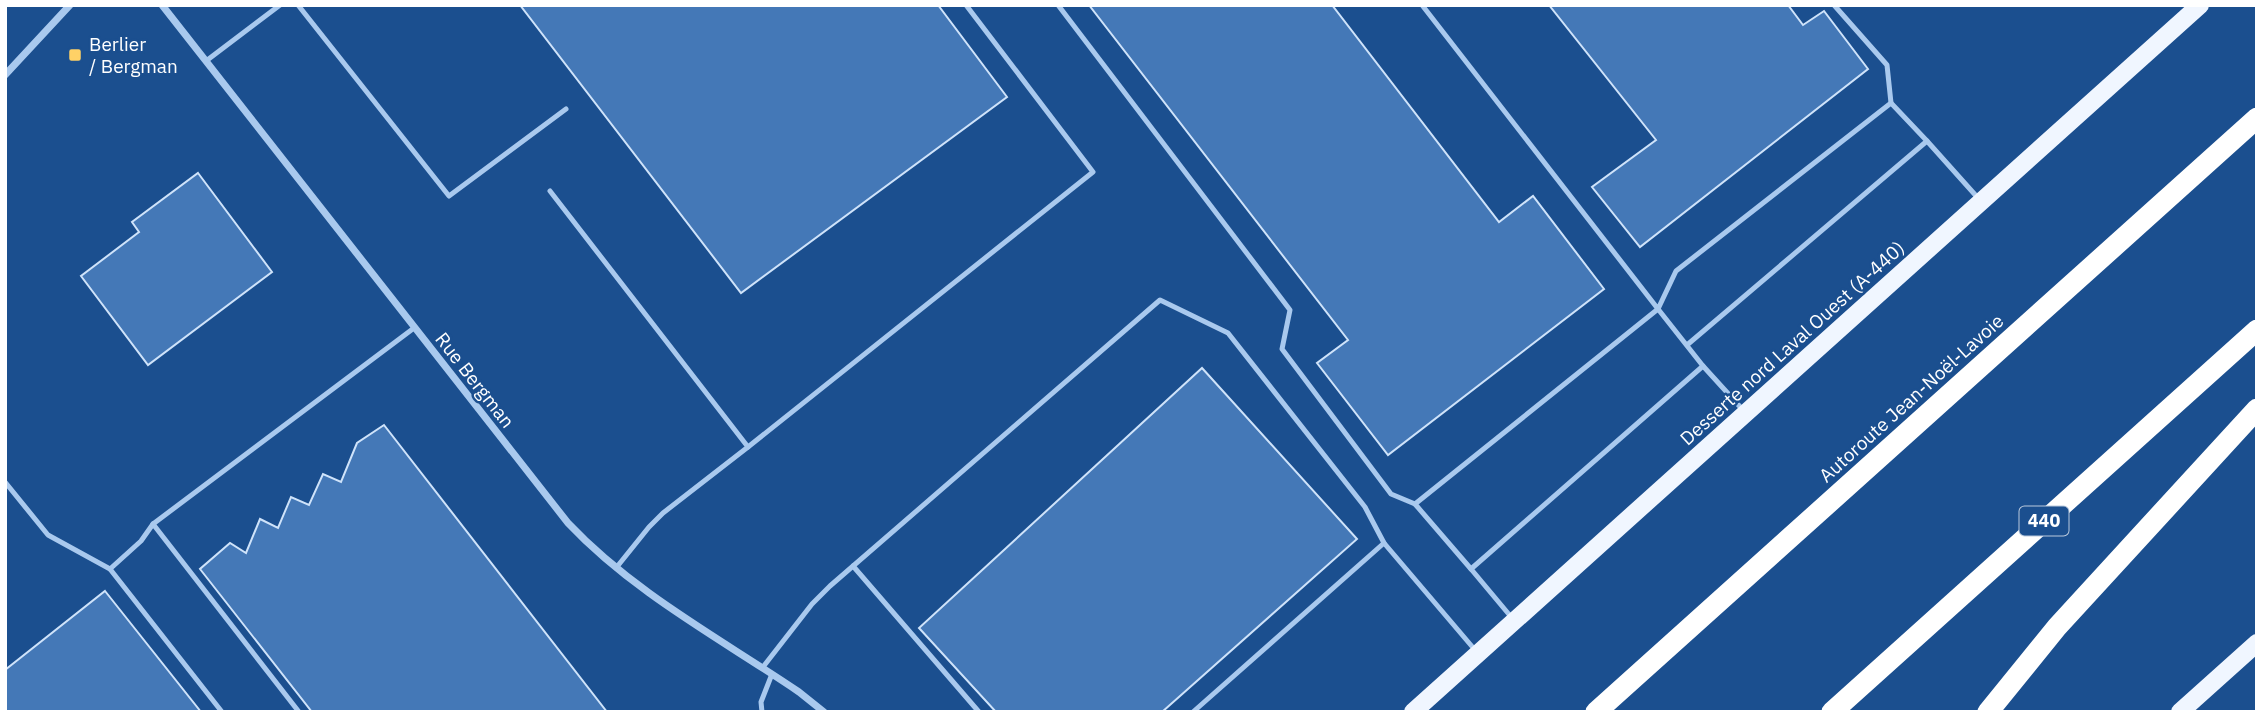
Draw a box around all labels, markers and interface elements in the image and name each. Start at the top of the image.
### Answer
place label: Berlier / Bergman [89,32,178,78]
marker: Berlier / Bergman [67,47,83,63]
street label: Desserte nord Laval Ouest (A-440) [1675,236,1909,450]
street label: Autoroute Jean-Noël-Lavoie [1814,309,2008,487]
street label: Rue Bergman [430,327,520,433]
road number: 440 [2020,506,2068,536]

